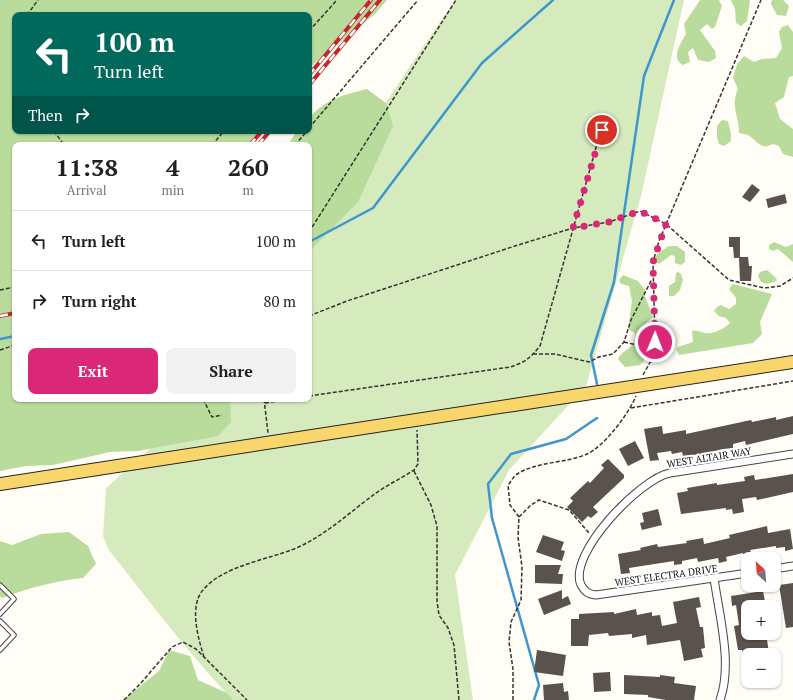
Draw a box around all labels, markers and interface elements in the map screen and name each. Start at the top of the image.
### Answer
text: 100 m [94,23,175,60]
icon: left [28,28,80,80]
text: Turn left [94,59,164,83]
icon: right [71,104,93,126]
text: Then [28,105,63,125]
pin [585,113,619,147]
icon: arrive [591,119,613,141]
text: 11:38 [55,151,118,183]
text: 4 [166,151,180,183]
text: 260 [228,151,268,183]
text: Arrival [67,181,107,199]
text: min [161,181,184,199]
text: m [243,181,254,199]
icon: left [28,230,50,252]
text: Turn left [62,231,126,251]
text: 100 m [255,231,296,251]
icon: right [28,290,50,312]
text: Turn right [62,291,137,311]
text: 80 m [263,291,296,311]
position arrow [634,321,676,363]
button: Exit [28,348,158,394]
button: Share [166,348,296,394]
street label: WEST ALTAIR WAY [666,444,753,471]
north arrow [741,552,781,592]
map controls [741,552,781,688]
street label: WEST ELECTRA DRIVE [614,562,719,589]
button: + [741,600,781,640]
button: − [741,648,781,688]

